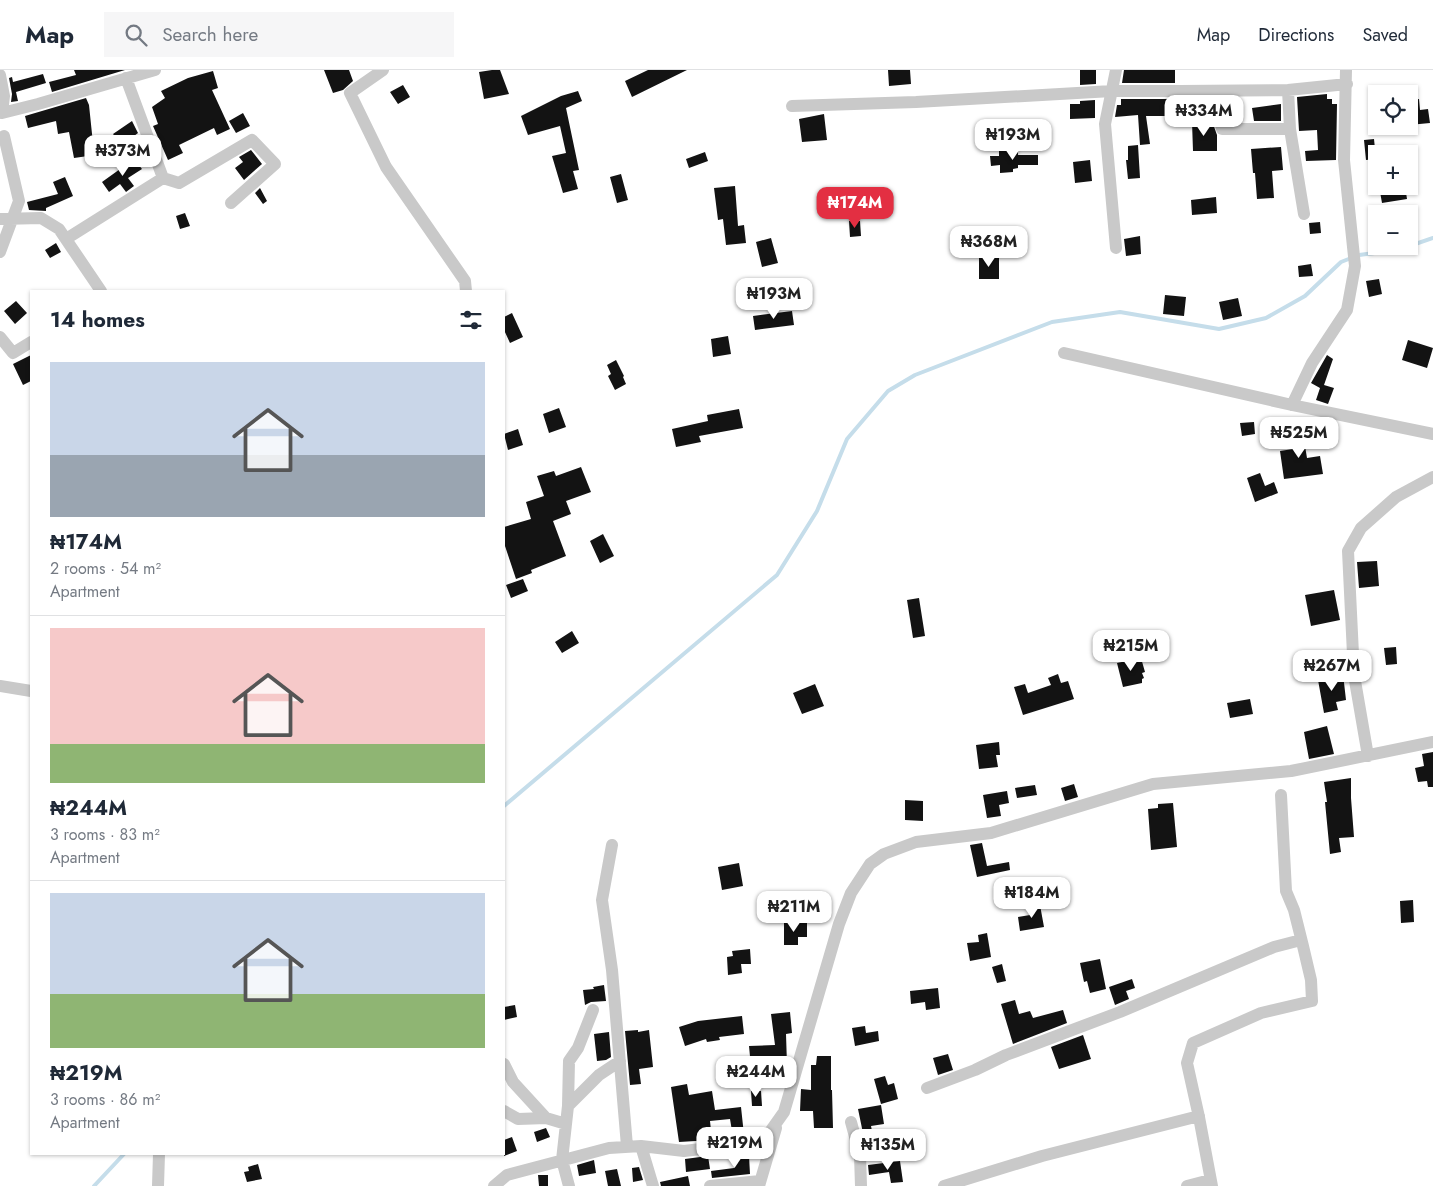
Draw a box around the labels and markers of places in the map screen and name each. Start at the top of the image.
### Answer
pin: ₦334M [1169,94,1239,137]
pin: ₦193M [978,118,1048,161]
pin: ₦373M [88,134,158,177]
pin: ₦174M [820,186,890,229]
pin: ₦368M [954,226,1024,268]
pin: ₦193M [739,278,809,320]
pin: ₦525M [1264,416,1334,459]
pin: ₦215M [1096,630,1166,672]
pin: ₦267M [1297,650,1367,692]
pin: ₦184M [997,876,1067,919]
pin: ₦211M [759,890,829,933]
pin: ₦244M [721,1056,791,1098]
pin: ₦219M [700,1126,770,1169]
pin: ₦135M [853,1128,923,1171]

